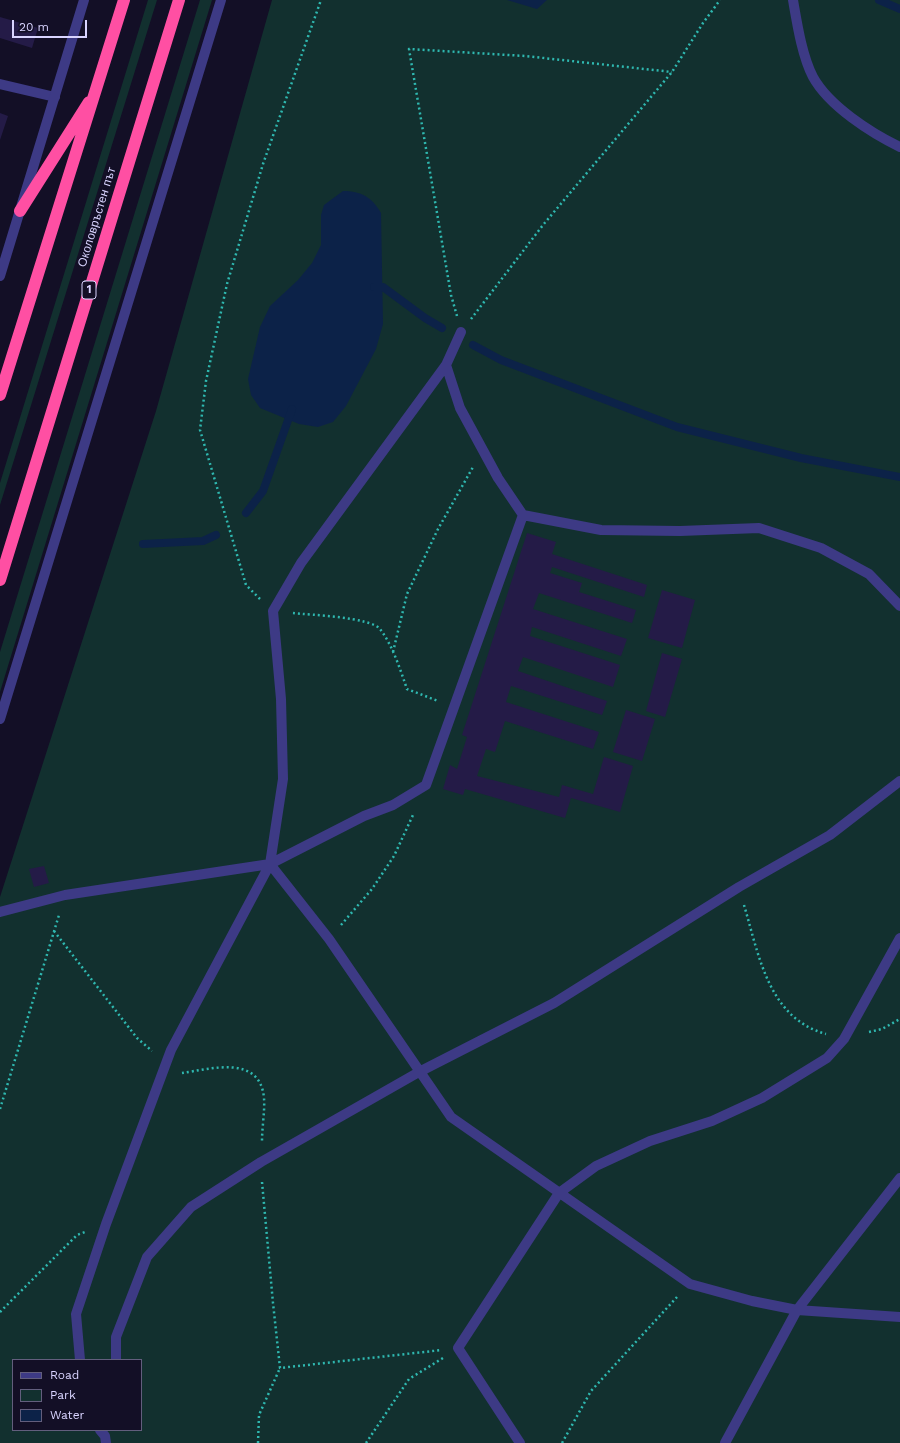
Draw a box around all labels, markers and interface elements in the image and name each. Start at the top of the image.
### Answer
scale bar [14,12,89,38]
text: 20 m [19,20,49,34]
street label: Околовръстен път [75,165,119,269]
road number: 1 [82,281,96,299]
legend [12,1359,142,1431]
text: Road [50,1368,79,1382]
text: Park [50,1388,76,1402]
text: Water [50,1408,84,1422]

